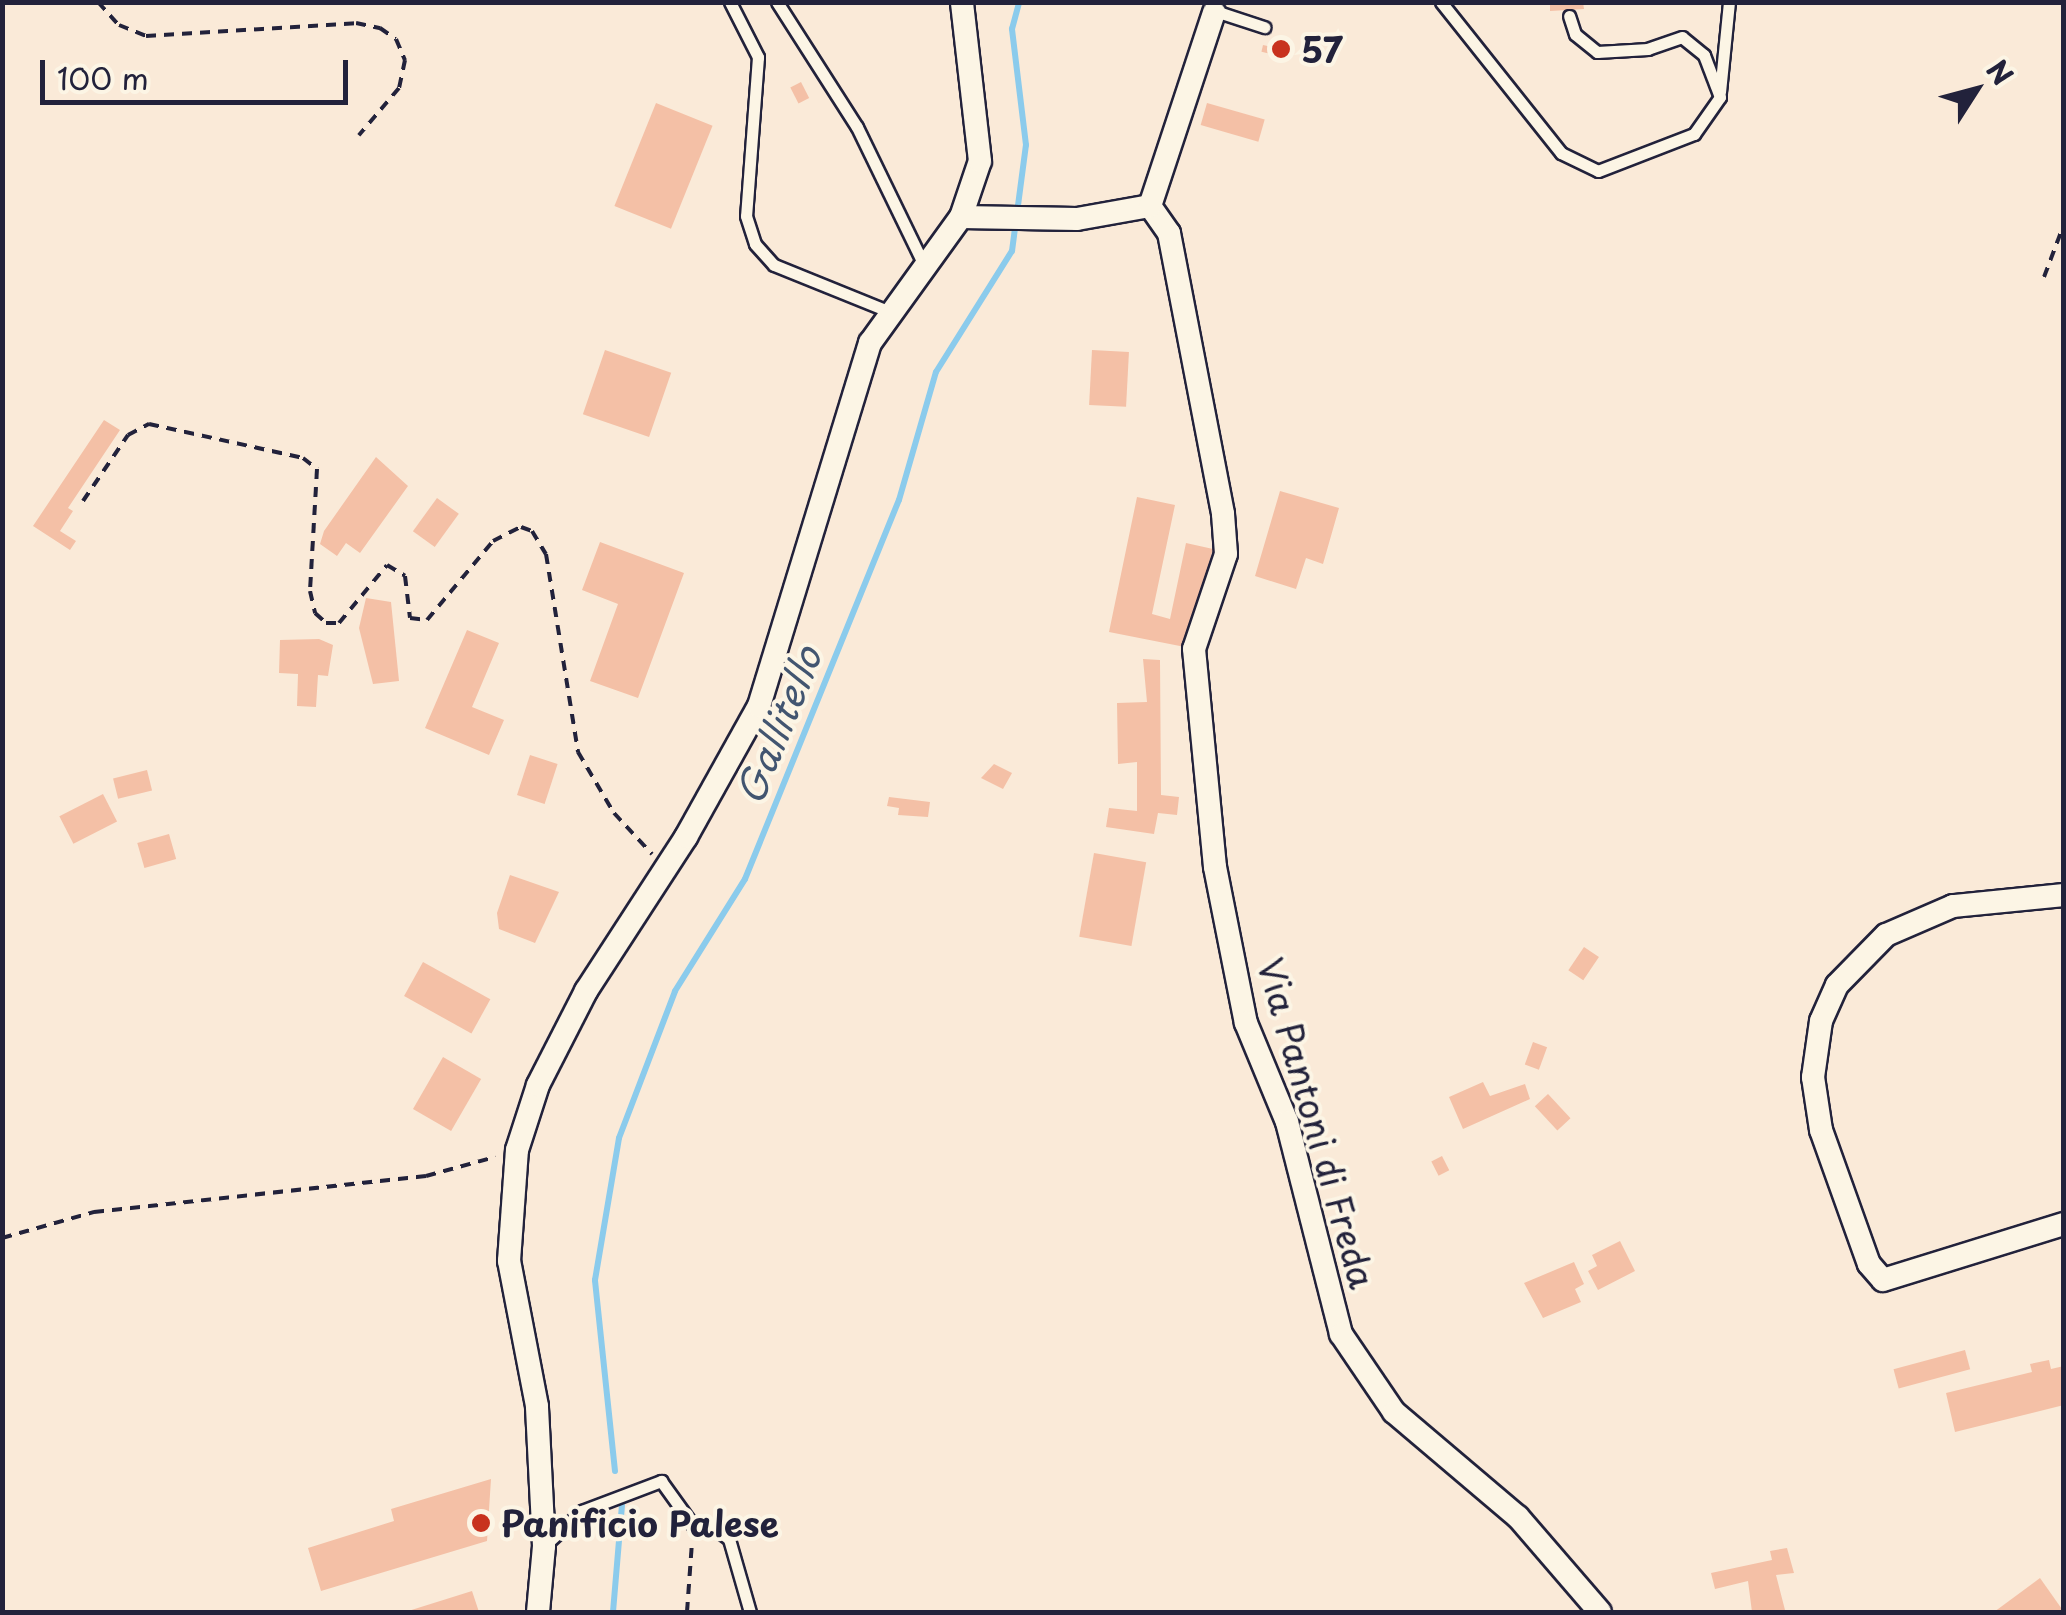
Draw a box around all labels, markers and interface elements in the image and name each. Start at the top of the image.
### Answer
place label: 57 [1301,28,1343,70]
marker: 57 [1270,38,1292,60]
scale bar [45,40,352,102]
north arrow [1926,40,2026,140]
text: N [1977,50,2025,94]
text: 100 m [57,55,149,100]
water label: Gallitello [726,640,830,810]
street label: Via Pantoni di Freda [1250,954,1384,1292]
place label: Panificio Palese [501,1502,780,1544]
marker: Panificio Palese [470,1512,492,1534]

